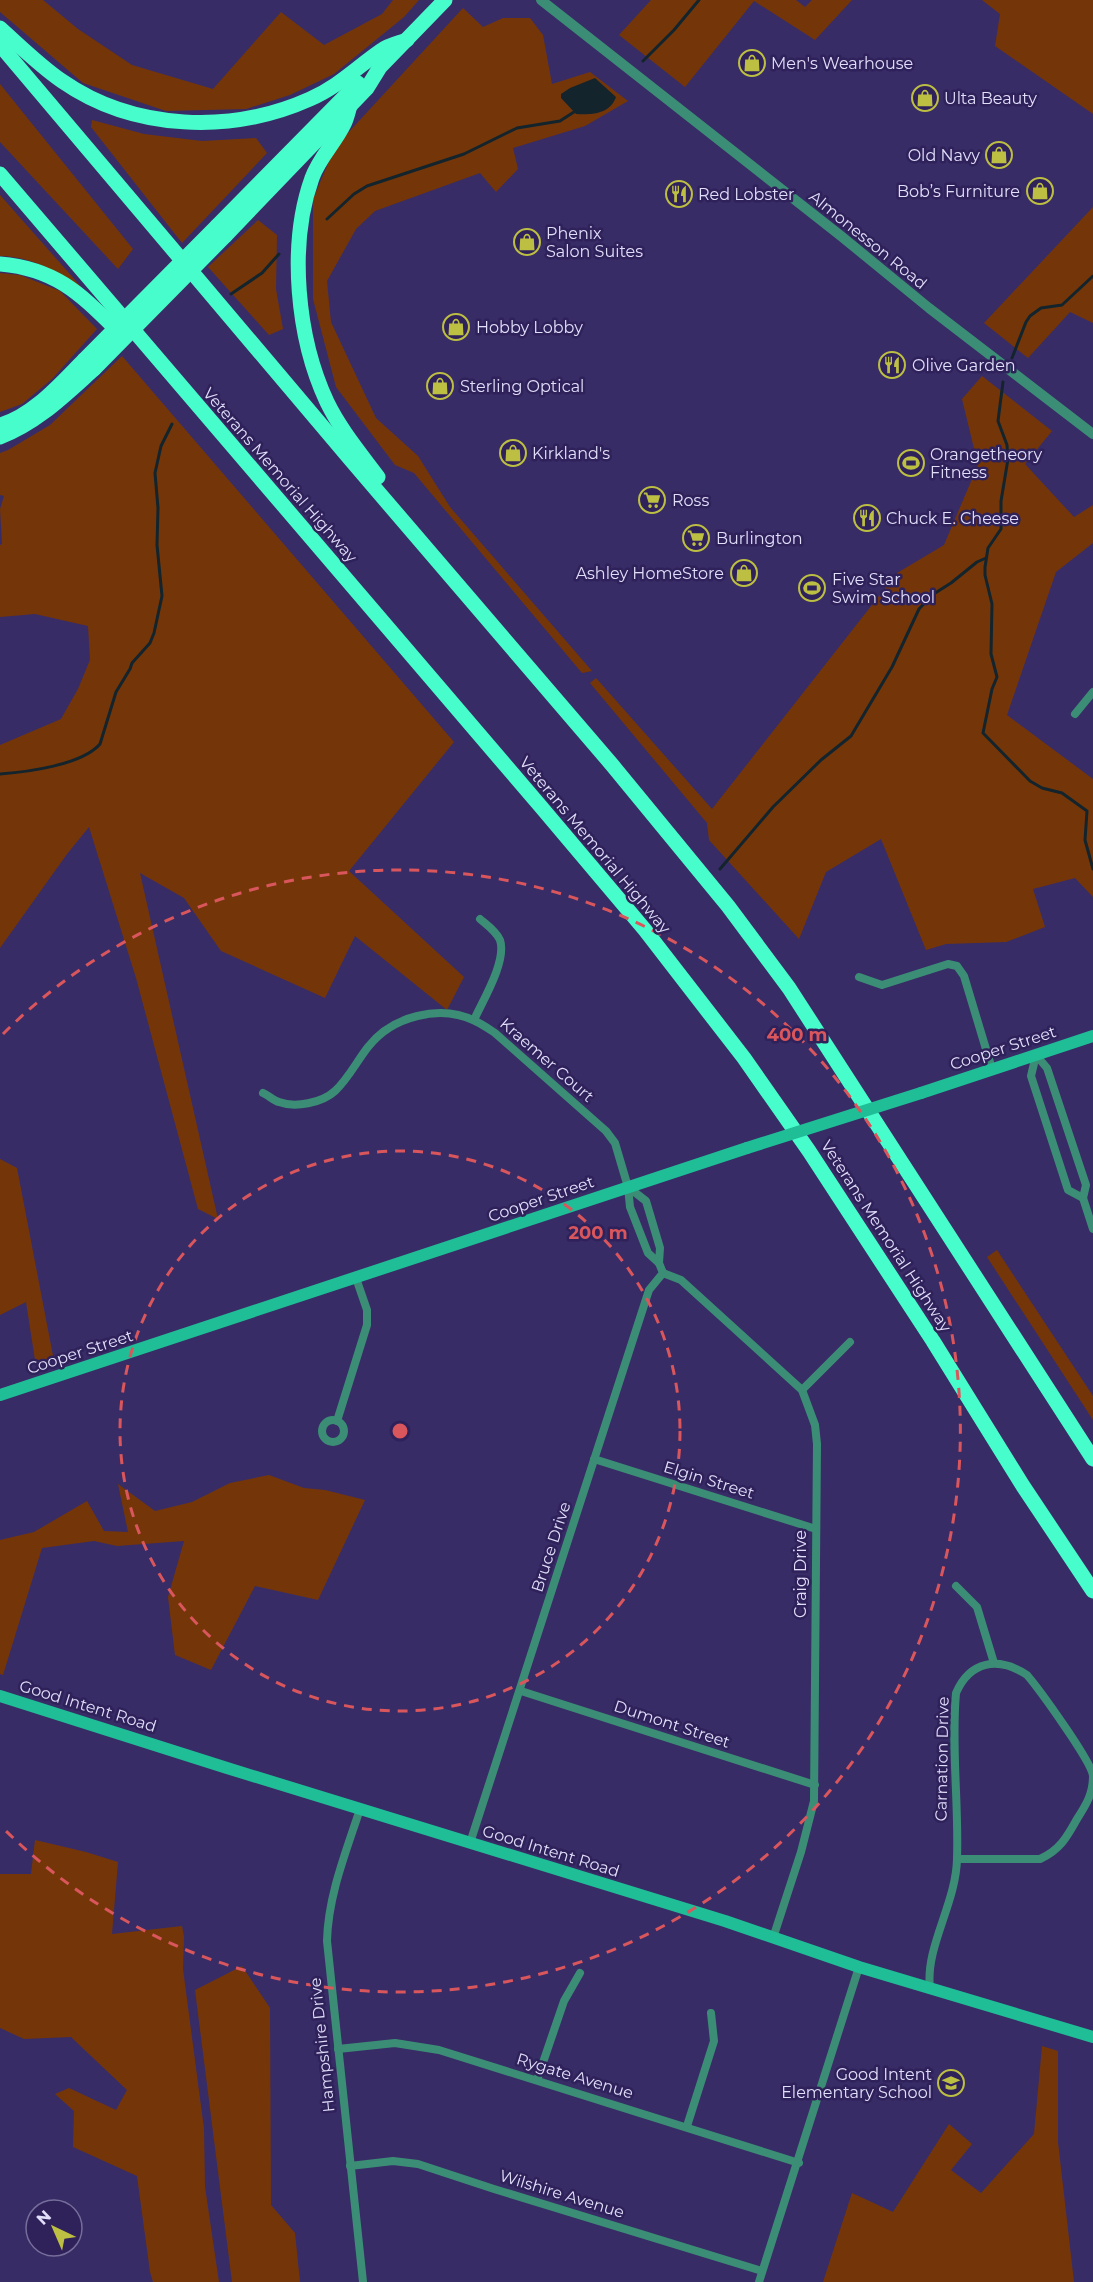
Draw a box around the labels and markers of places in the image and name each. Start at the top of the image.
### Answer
shop icon: Men's Wearhouse [737,48,767,78]
place label: Men's Wearhouse [771,54,913,73]
shop icon: Ulta Beauty [910,83,940,113]
place label: Ulta Beauty [944,89,1037,108]
shop icon: Old Navy [984,140,1014,170]
place label: Old Navy [908,146,980,165]
shop icon: Bob’s Furniture [1025,176,1055,206]
restaurant icon: Red Lobster [664,179,694,209]
place label: Bob’s Furniture [897,182,1020,201]
place label: Red Lobster [698,185,795,204]
place label: Phenix Salon Suites [546,224,643,261]
shop icon: Phenix Salon Suites [512,227,542,257]
shop icon: Hobby Lobby [441,312,471,342]
place label: Hobby Lobby [476,318,583,337]
restaurant icon: Olive Garden [877,350,907,380]
place label: Olive Garden [912,356,1016,375]
shop icon: Sterling Optical [425,371,455,401]
place label: Sterling Optical [460,377,584,396]
shop icon: Kirkland's [498,438,528,468]
place label: Kirkland's [532,444,610,463]
place label: Orangetheory Fitness [930,445,1042,482]
sports icon: Orangetheory Fitness [896,448,926,478]
supermarket icon: Ross [637,485,667,515]
place label: Ross [672,491,709,510]
restaurant icon: Chuck E. Cheese [852,503,882,533]
place label: Chuck E. Cheese [886,509,1019,528]
supermarket icon: Burlington [681,523,711,553]
place label: Burlington [716,529,803,548]
shop icon: Ashley HomeStore [729,558,759,588]
place label: Ashley HomeStore [576,564,724,583]
place label: Five Star Swim School [832,570,935,607]
sports icon: Five Star Swim School [797,573,827,603]
centre of rings [390,1421,410,1441]
place label: Good Intent Elementary School [781,2065,932,2102]
school or university icon: Good Intent Elementary School [936,2068,966,2098]

